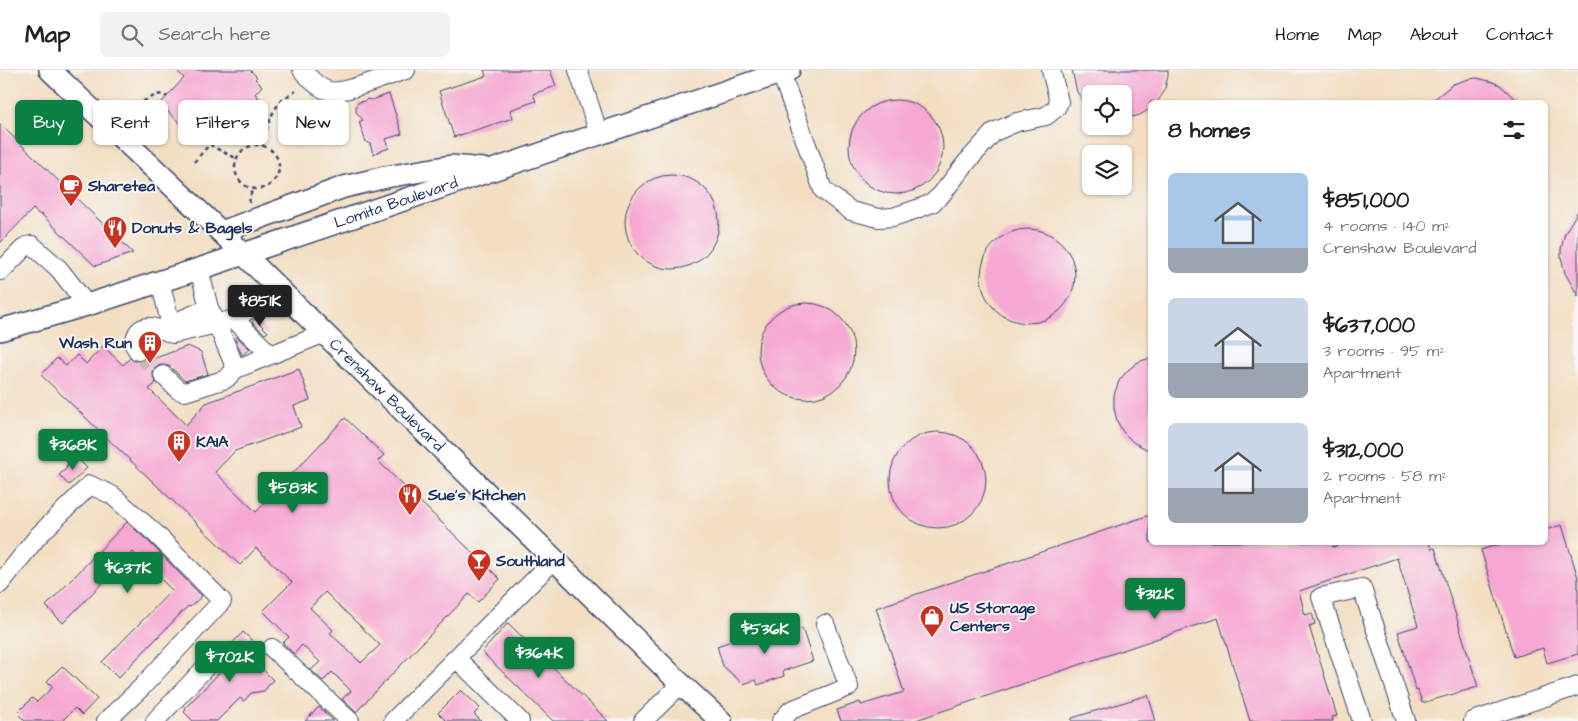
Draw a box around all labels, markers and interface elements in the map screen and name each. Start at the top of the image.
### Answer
search box [100,12,450,57]
text: Map [25,18,70,52]
icon: search [118,21,146,49]
text: Search here [158,21,271,48]
text: Home [1275,22,1320,47]
text: Map [1348,22,1382,47]
text: About [1410,22,1458,47]
text: Contact [1486,22,1553,47]
map controls [1082,85,1132,195]
button: locate [1082,85,1132,135]
chip: Buy [15,100,83,145]
chip: Rent [93,100,168,145]
chip: Filters [178,100,268,145]
chip: New [278,100,349,145]
text: 8 homes [1168,116,1250,145]
icon: filters [1500,116,1528,144]
button: layers [1082,145,1132,195]
street label: Lomita Boulevard [331,172,461,234]
cafe icon: Sharetea [58,173,84,207]
place label: Sharetea [87,175,156,197]
text: $851,000 [1323,186,1409,215]
icon: home [1208,193,1268,253]
restaurant icon: Donuts & Bagels [102,215,128,249]
text: 4 rooms · 140 m² [1323,215,1451,237]
place label: Donuts & Bagels [132,217,253,241]
text: Crenshaw Boulevard [1323,237,1476,259]
pin: $851K [225,284,295,327]
text: $851K [239,290,281,312]
text: $637,000 [1323,311,1415,340]
icon: home [1208,318,1268,378]
building icon: Wash Run [137,330,163,364]
place label: Wash Run [58,332,132,354]
street label: Crenshaw Boulevard [324,333,449,457]
text: 3 rooms · 95 m² [1323,340,1445,362]
text: Apartment [1323,362,1401,384]
pin: $368K [38,428,108,471]
building icon: KAIA [166,429,192,463]
place label: KAIA [196,431,229,453]
text: $368K [49,434,97,456]
text: $312,000 [1323,436,1404,465]
icon: home [1208,443,1268,503]
text: 2 rooms · 58 m² [1323,465,1448,487]
pin: $583K [258,472,328,514]
text: $583K [269,477,317,499]
restaurant icon: Sue's Kitchen [397,482,423,516]
place label: Sue's Kitchen [427,484,525,506]
text: Apartment [1323,487,1401,509]
bar icon: Southland [466,548,492,582]
place label: Southland [495,550,565,572]
pin: $637K [93,552,163,594]
text: $637K [105,557,151,579]
pin: $312K [1120,578,1190,620]
text: $312K [1136,583,1174,605]
place label: US Storage Centers [950,597,1036,637]
shop icon: US Storage Centers [919,604,945,638]
pin: $536K [730,612,800,655]
text: $536K [741,618,789,640]
pin: $364K [504,636,574,679]
pin: $702K [195,640,265,683]
text: $364K [515,642,563,664]
text: $702K [206,646,254,668]

